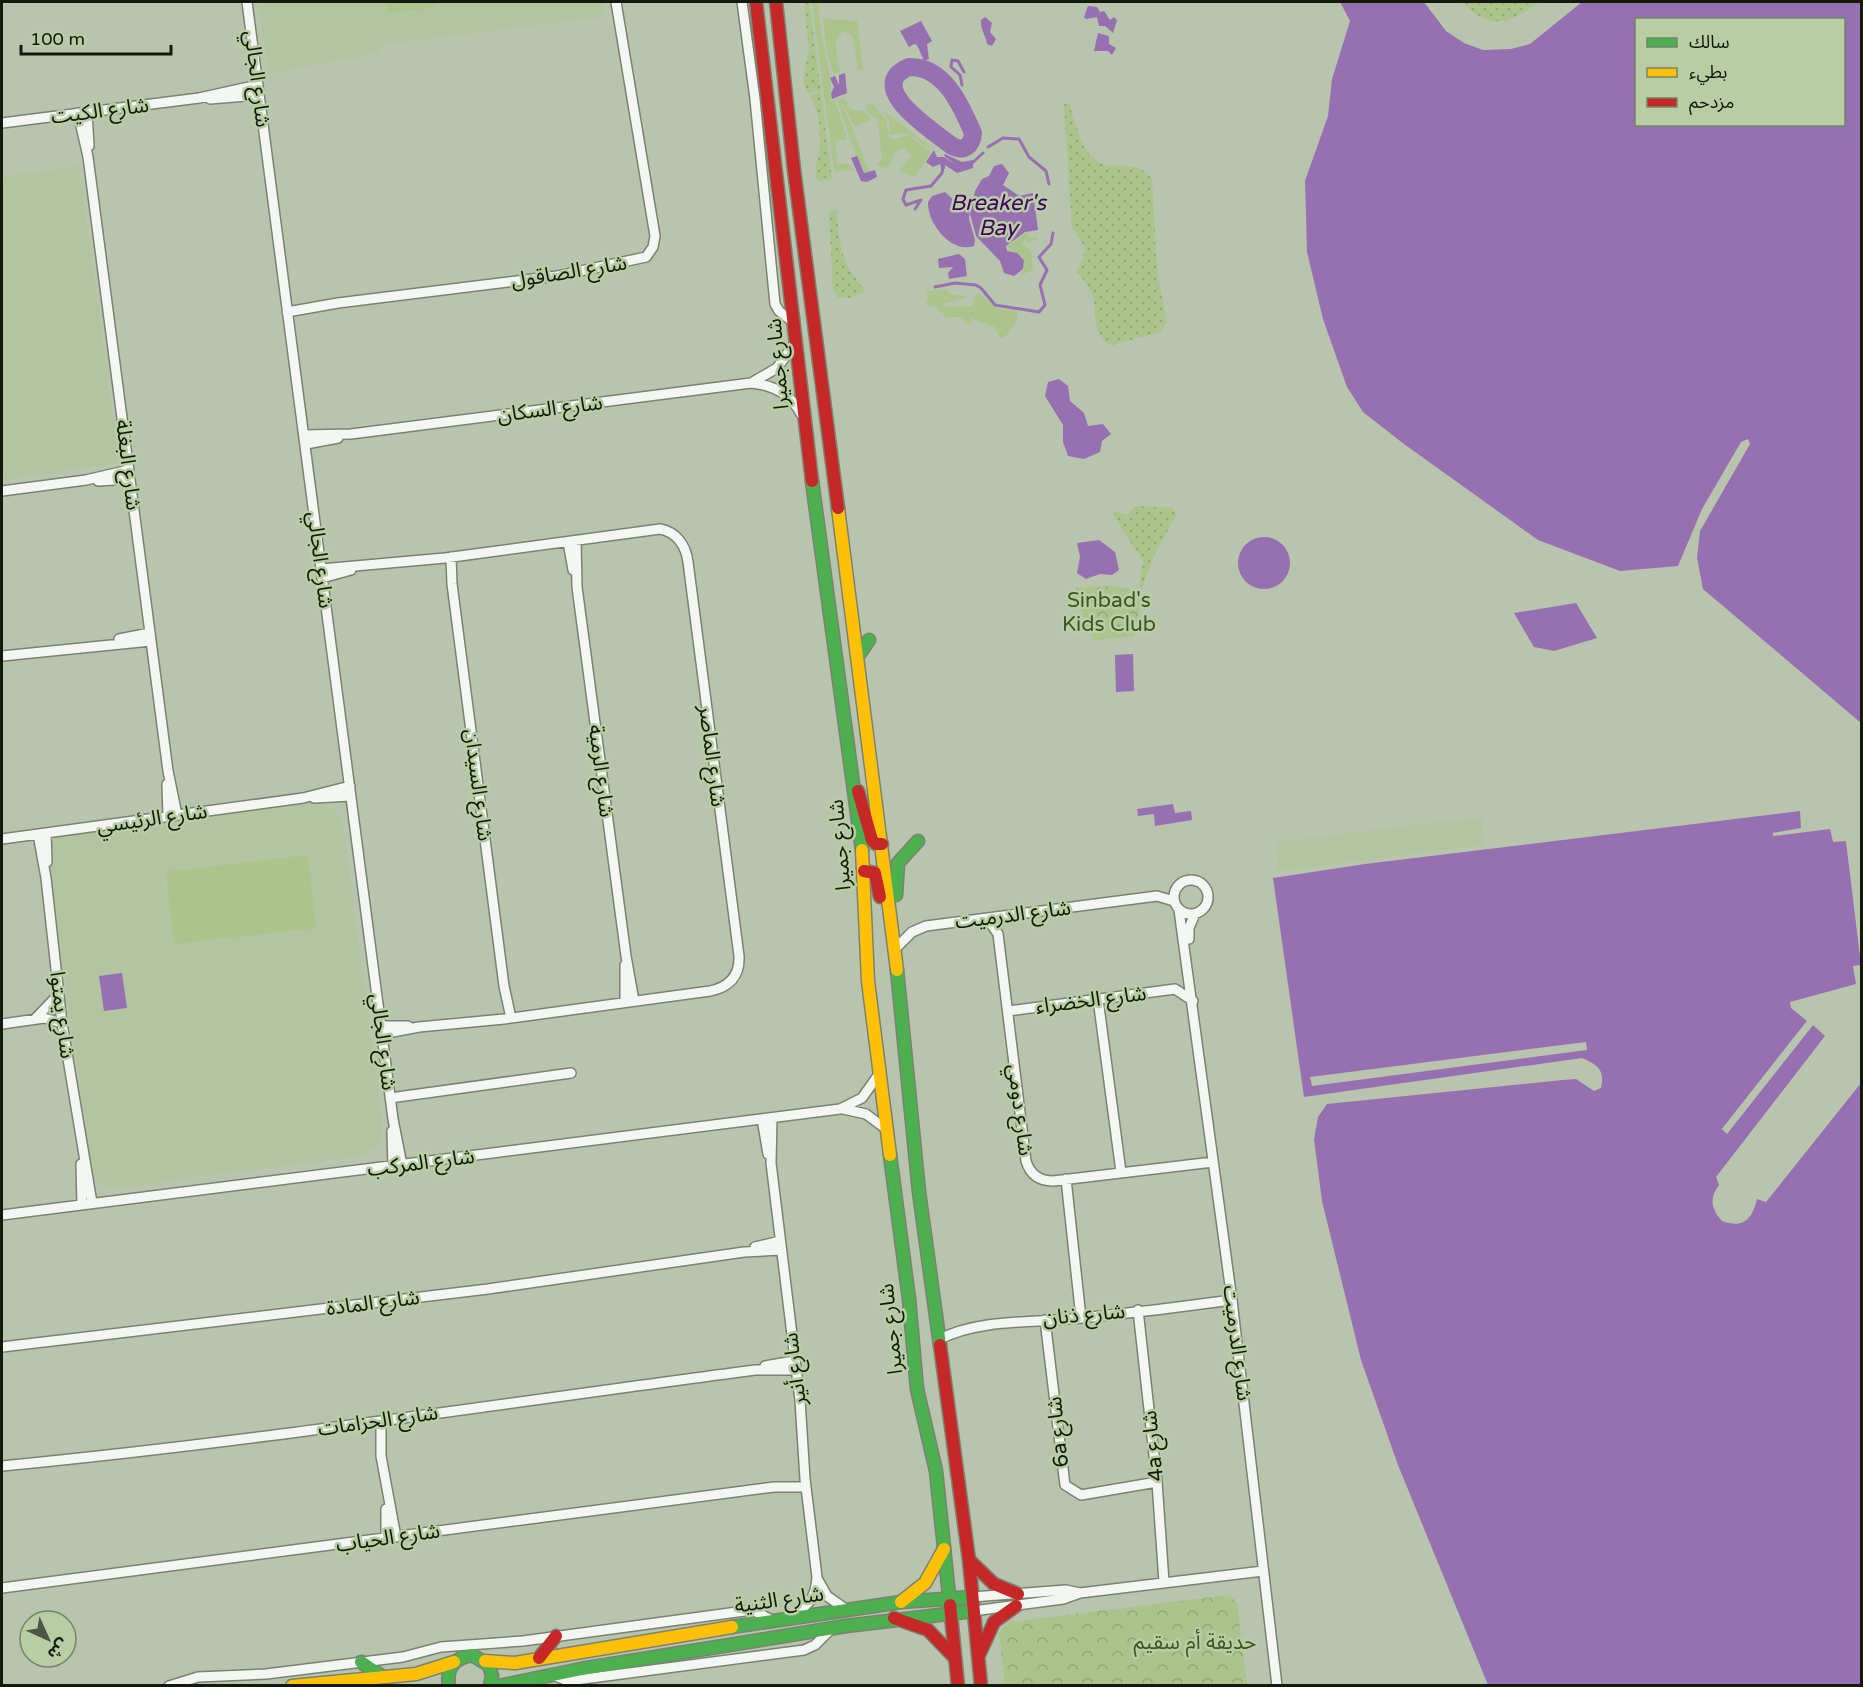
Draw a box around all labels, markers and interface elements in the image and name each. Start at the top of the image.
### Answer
scale bar [21,18,171,56]
legend [1635,18,1845,126]
text: 100 m [30,28,85,50]
street label: شارع الجالي [236,29,275,129]
text: سالك [1689,31,1730,53]
text: بطيء [1689,61,1727,85]
text: مزدحم [1689,91,1734,115]
street label: شارع الكيت [50,93,151,131]
water label: Breaker's Bay [950,190,1047,241]
street label: شارع الصاقول [509,251,629,295]
street label: شارع جميرا [762,317,796,411]
street label: شارع السكان [496,390,604,430]
street label: شارع البغلة [108,418,146,512]
street label: شارع الجالي [299,510,338,610]
park label: Sinbad's Kids Club [1062,588,1156,637]
street label: شارع الماصر [691,703,731,809]
street label: شارع الرمية [581,723,619,819]
street label: شارع السيدان [457,727,497,843]
street label: شارع جميرا [824,798,858,892]
street label: شارع الرئيسي [95,799,209,842]
street label: شارع الدرميت [954,895,1073,937]
street label: شارع يمتوا [42,970,80,1060]
street label: شارع الخضراء [1034,981,1148,1021]
street label: شارع الجالي [362,992,401,1092]
street label: شارع دومي [999,1063,1038,1158]
street label: شارع المركب [366,1144,476,1184]
street label: شارع جميرا [874,1282,910,1376]
street label: شارع الدرميت [1215,1284,1257,1403]
street label: شارع المادة [325,1285,421,1323]
street label: شارع ذنان [1042,1299,1126,1333]
street label: شارع أنير [777,1331,814,1408]
street label: 6a شارع [1042,1395,1076,1469]
street label: شارع الحزامات [316,1400,440,1444]
street label: 4a شارع [1137,1409,1171,1483]
street label: شارع الحياب [334,1518,442,1560]
street label: شارع الثنية [733,1581,826,1621]
north arrow [18,1609,78,1669]
park label: حديقة أم سقيم [1134,1629,1256,1658]
text: ش [43,1634,73,1664]

